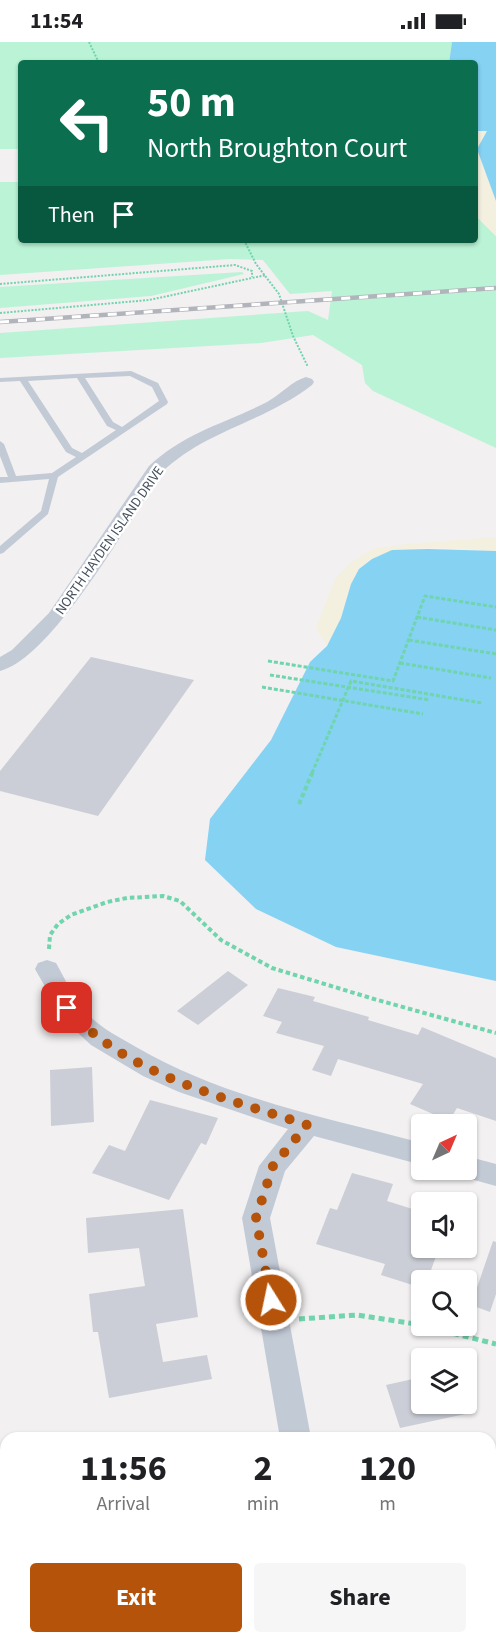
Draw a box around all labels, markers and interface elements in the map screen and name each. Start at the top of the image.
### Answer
text: 11:54 [30,5,83,37]
text: 50 m [147,73,236,133]
icon: left [48,84,126,162]
text: North Broughton Court [147,129,407,168]
icon: arrive [107,198,140,231]
text: Then [48,199,95,231]
street label: NORTH HAYDEN ISLAND DRIVE [51,462,169,619]
pin [41,982,92,1033]
icon: arrive [50,991,83,1024]
north arrow [411,1114,477,1180]
map controls [411,1114,477,1414]
button: sound [411,1192,477,1258]
position arrow [239,1268,303,1332]
button: search [411,1270,477,1336]
button: layers [411,1348,477,1414]
text: 11:56 [80,1443,167,1494]
text: 2 [253,1443,272,1494]
text: 120 [359,1443,416,1494]
text: Arrival [96,1490,150,1518]
text: min [247,1490,279,1518]
text: m [379,1490,396,1518]
button: Exit [30,1563,242,1632]
button: Share [254,1563,466,1632]

